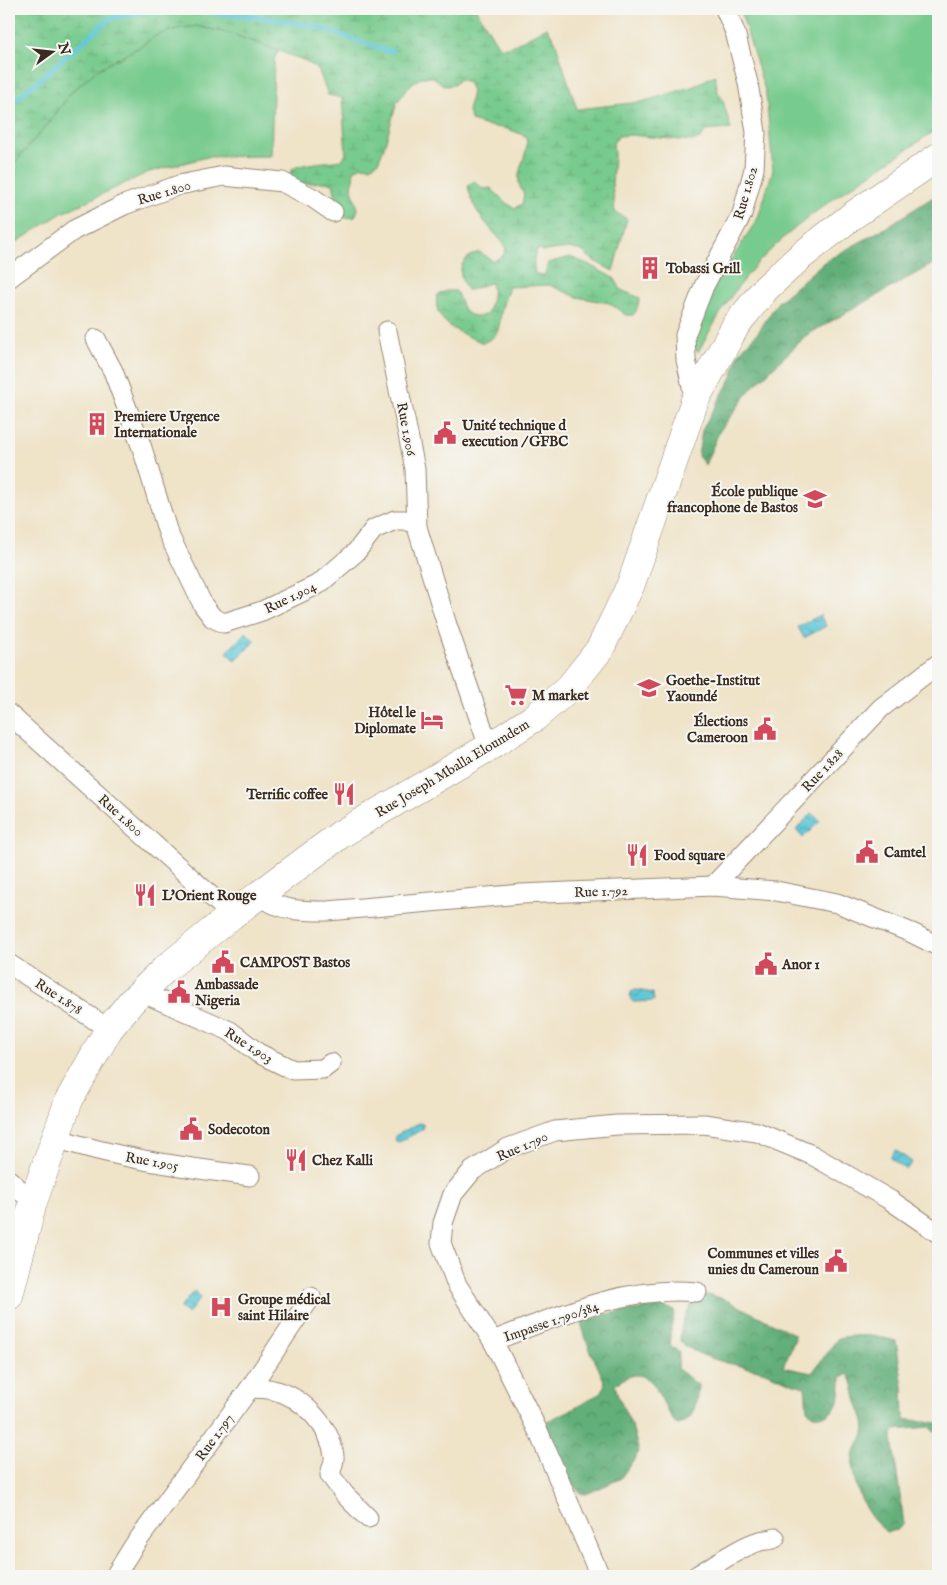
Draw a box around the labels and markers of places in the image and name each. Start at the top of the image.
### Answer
building icon: Tobassi Grill [637,255,663,281]
place label: Tobassi Grill [665,260,742,278]
place label: Premiere Urgence Internationale [114,408,220,442]
building icon: Premiere Urgence Internationale [84,411,110,437]
place label: Unité technique d execution / GFBC [461,417,568,451]
public building icon: Unité technique d execution / GFBC [432,420,458,446]
place label: École publique francophone de Bastos [667,482,799,517]
school or university icon: École publique francophone de Bastos [802,486,828,512]
place label: Goethe-Institut Yaoundé [666,672,760,706]
school or university icon: Goethe-Institut Yaoundé [636,675,662,701]
supermarket icon: M market [503,682,529,708]
place label: M market [532,687,589,705]
place label: Hôtel le Diplomate [354,704,417,738]
hotel icon: Hôtel le Diplomate [419,707,445,733]
place label: Élections Cameroon [687,712,749,747]
public building icon: Élections Cameroon [752,716,778,742]
restaurant icon: Terrific coffee [331,781,357,807]
place label: Terrific coffee [246,786,329,804]
public building icon: Camtel [854,839,880,865]
restaurant icon: Food square [624,842,650,868]
place label: Camtel [884,844,927,862]
place label: Food square [654,847,726,865]
restaurant icon: L'Orient Rouge [132,882,158,908]
place label: L'Orient Rouge [162,887,257,905]
public building icon: CAMPOST Bastos [210,949,236,975]
public building icon: Anor 1 [753,951,779,977]
place label: CAMPOST Bastos [240,954,350,972]
place label: Anor 1 [781,956,820,974]
place label: Ambassade Nigeria [194,976,259,1010]
public building icon: Ambassade Nigeria [166,979,192,1005]
public building icon: Sodecoton [178,1116,204,1142]
place label: Sodecoton [208,1121,270,1139]
restaurant icon: Chez Kalli [283,1147,309,1173]
place label: Chez Kalli [312,1152,373,1170]
place label: Communes et villes unies du Cameroun [708,1245,820,1279]
public building icon: Communes et villes unies du Cameroun [823,1248,849,1274]
place label: Groupe médical saint Hilaire [238,1291,331,1325]
hospital icon: Groupe médical saint Hilaire [208,1294,234,1320]

